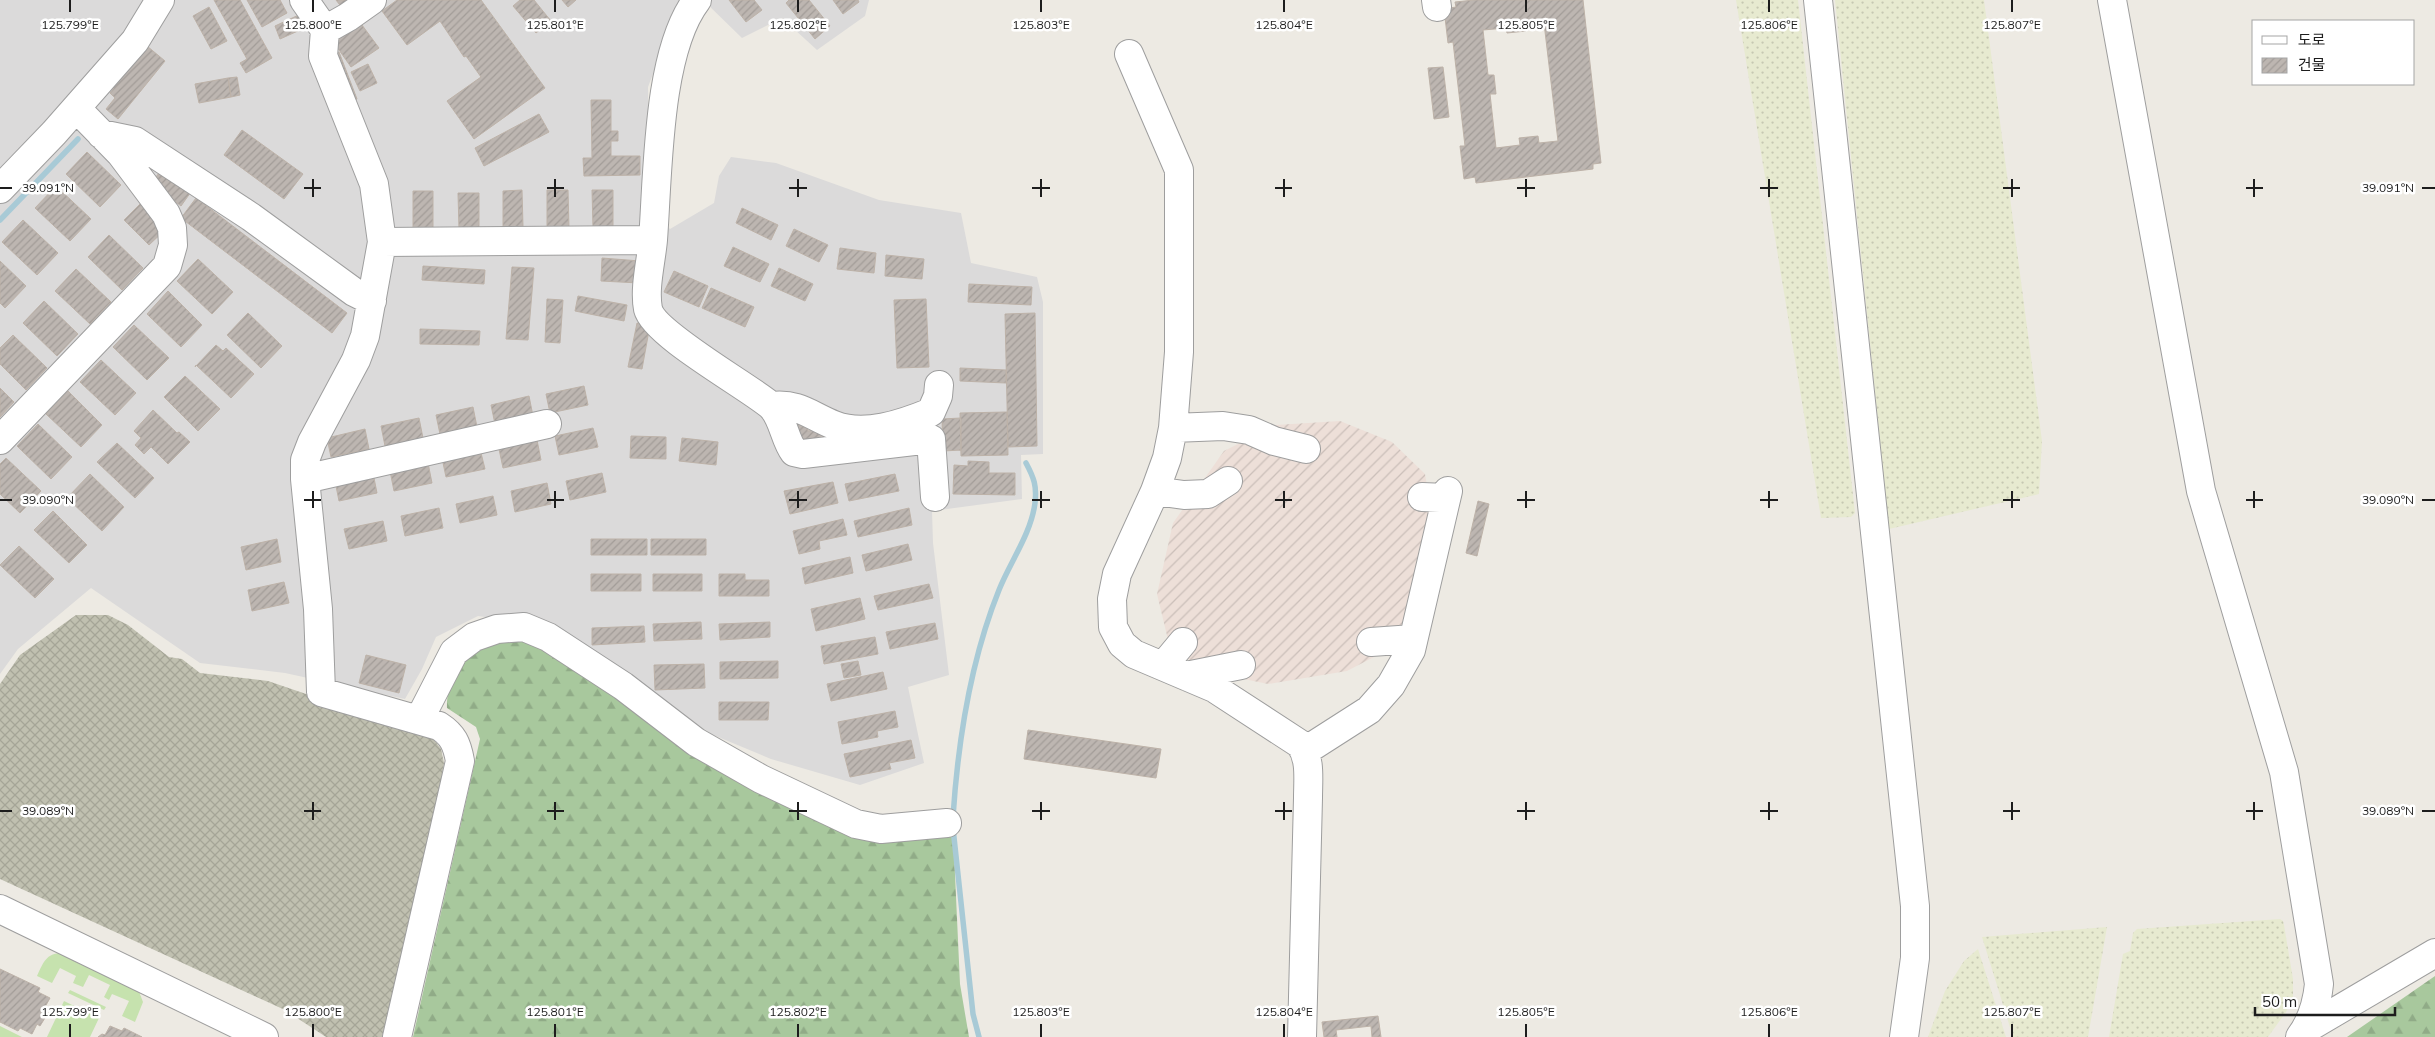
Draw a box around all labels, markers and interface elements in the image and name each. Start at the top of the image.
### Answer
text: 125.799°E [41,17,99,32]
text: 125.800°E [284,17,342,32]
text: 125.801°E [526,17,584,32]
text: 125.802°E [769,17,827,32]
text: 125.803°E [1012,17,1070,32]
text: 125.804°E [1255,17,1313,32]
text: 125.805°E [1497,17,1555,32]
text: 125.806°E [1740,17,1798,32]
text: 125.807°E [1983,17,2041,32]
legend [2252,20,2415,85]
text: 도로 [2298,30,2326,49]
text: 건물 [2298,55,2326,74]
text: 39.091°N [22,180,74,195]
text: 39.091°N [2362,180,2414,195]
text: 39.090°N [22,492,74,507]
text: 39.090°N [2362,492,2414,507]
text: 39.089°N [22,803,74,818]
text: 39.089°N [2362,803,2414,818]
scale bar [2255,984,2395,1016]
text: 50 m [2262,992,2297,1011]
text: 125.799°E [41,1004,99,1019]
text: 125.800°E [284,1004,342,1019]
text: 125.801°E [526,1004,584,1019]
text: 125.802°E [769,1004,827,1019]
text: 125.803°E [1012,1004,1070,1019]
text: 125.804°E [1255,1004,1313,1019]
text: 125.805°E [1497,1004,1555,1019]
text: 125.806°E [1740,1004,1798,1019]
text: 125.807°E [1983,1004,2041,1019]

